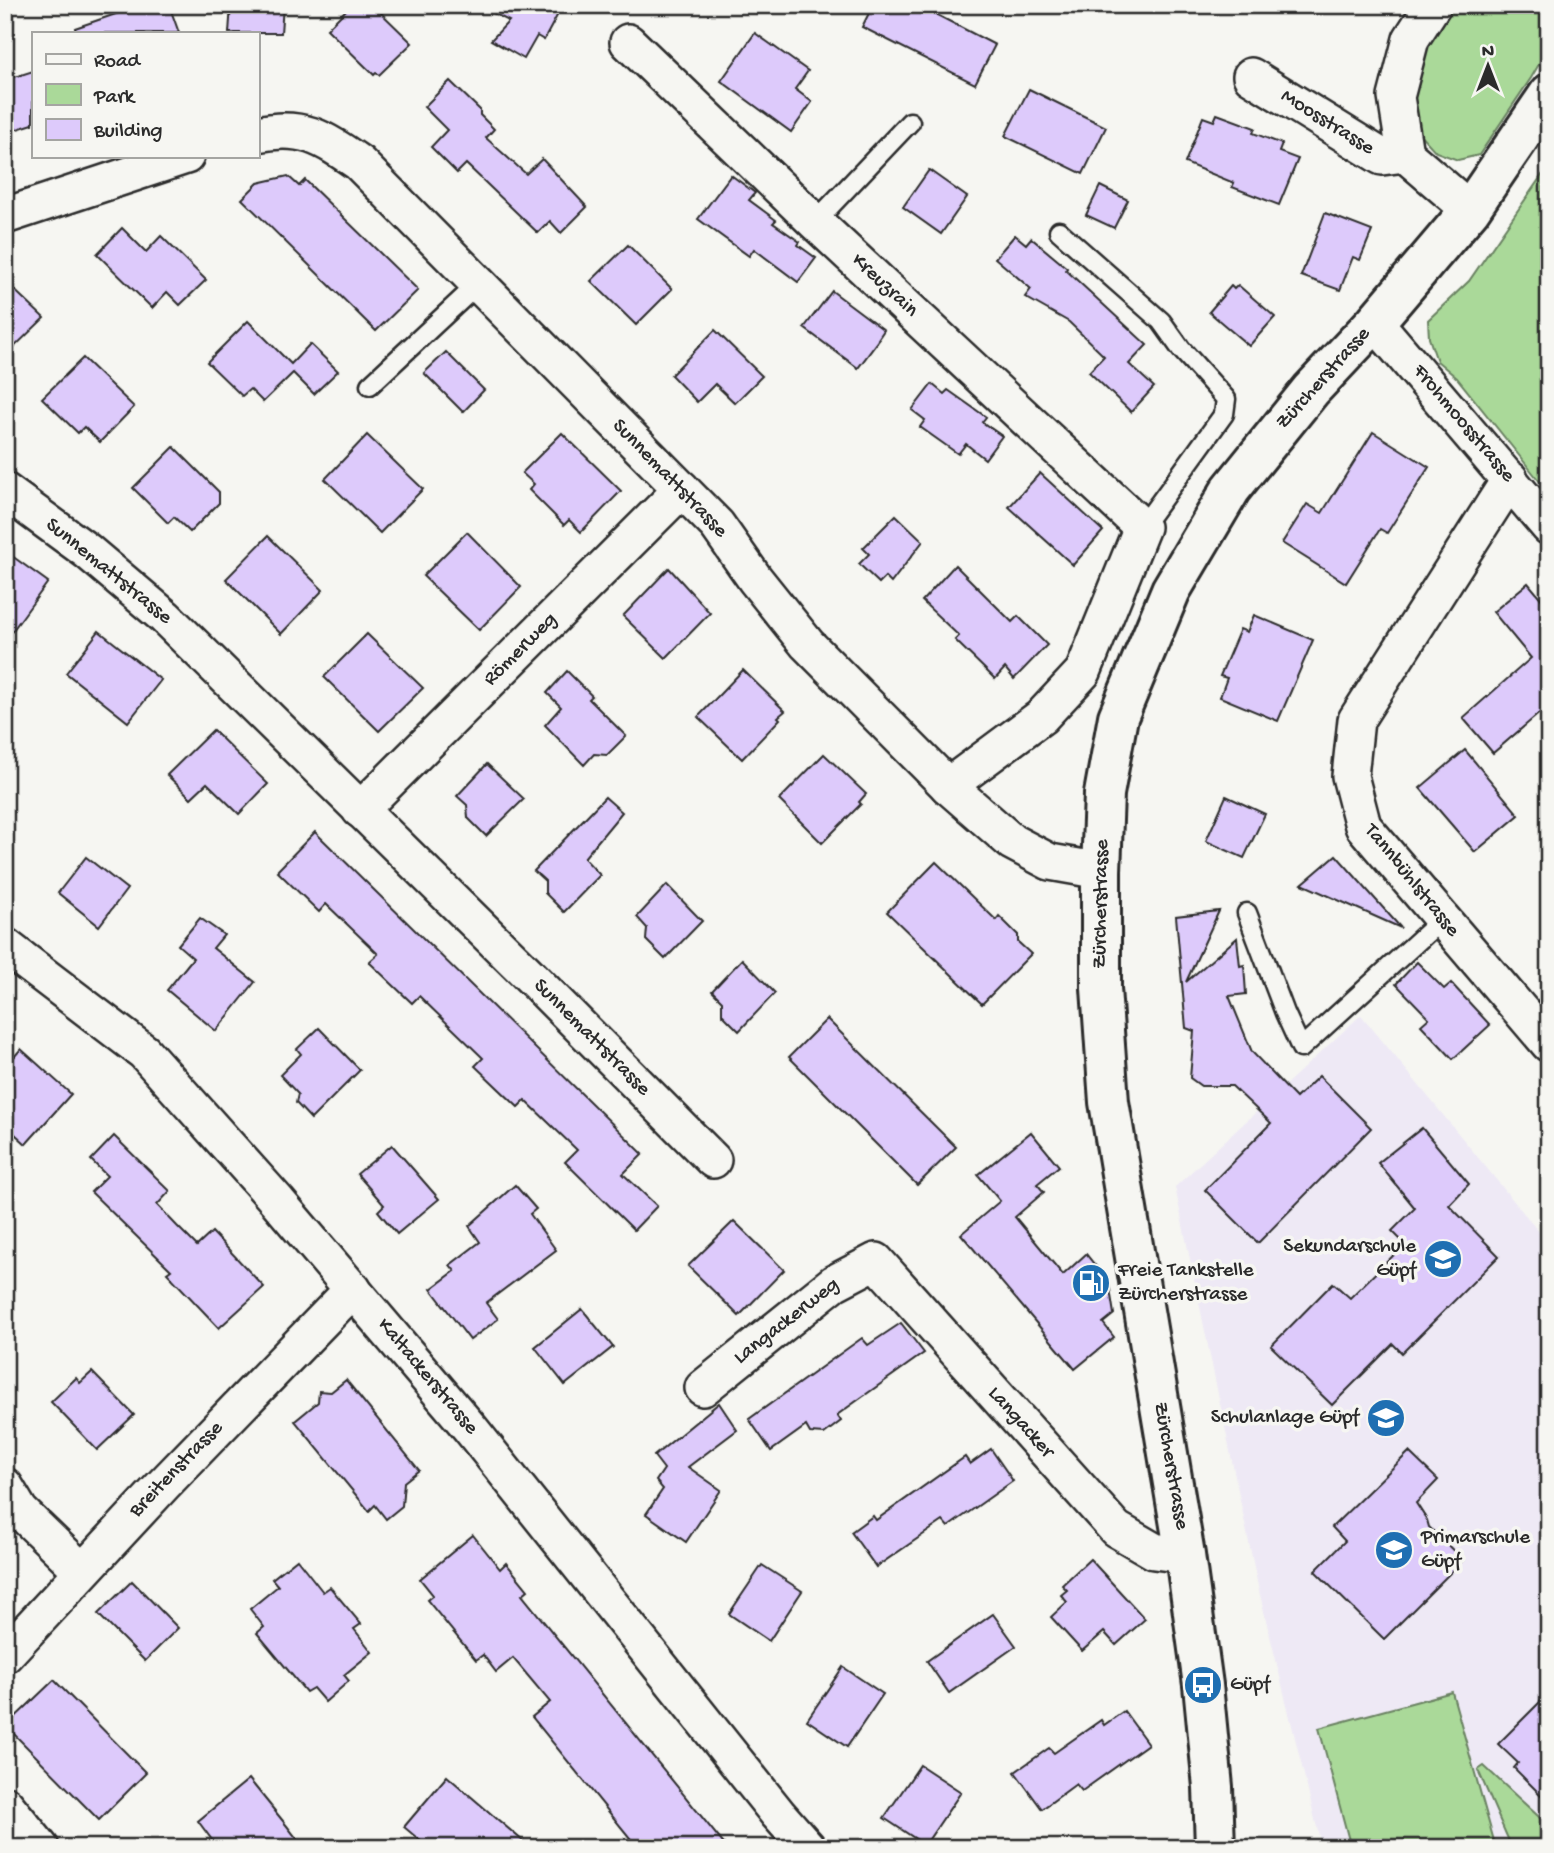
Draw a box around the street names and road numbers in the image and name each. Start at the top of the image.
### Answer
street label: Moosstrasse [1276,84,1379,162]
street label: Kreuzrain [845,249,923,323]
street label: Zürcherstrasse [1271,322,1377,435]
street label: Frohmoosstrasse [1406,359,1520,489]
street label: Sunnemattstrasse [606,414,733,545]
street label: Sunnemattstrasse [40,513,177,631]
street label: Römerweg [479,608,563,692]
street label: Tannbühlstrasse [1357,819,1465,943]
street label: Zürcherstrasse [1088,838,1116,969]
street label: Sunnemattstrasse [527,974,656,1103]
street label: Langackerweg [729,1273,845,1371]
street label: Kaltackerstrasse [371,1314,484,1441]
street label: Langacker [981,1382,1060,1465]
street label: Zürcherstrasse [1146,1400,1194,1533]
street label: Breitenstrasse [124,1416,230,1524]

